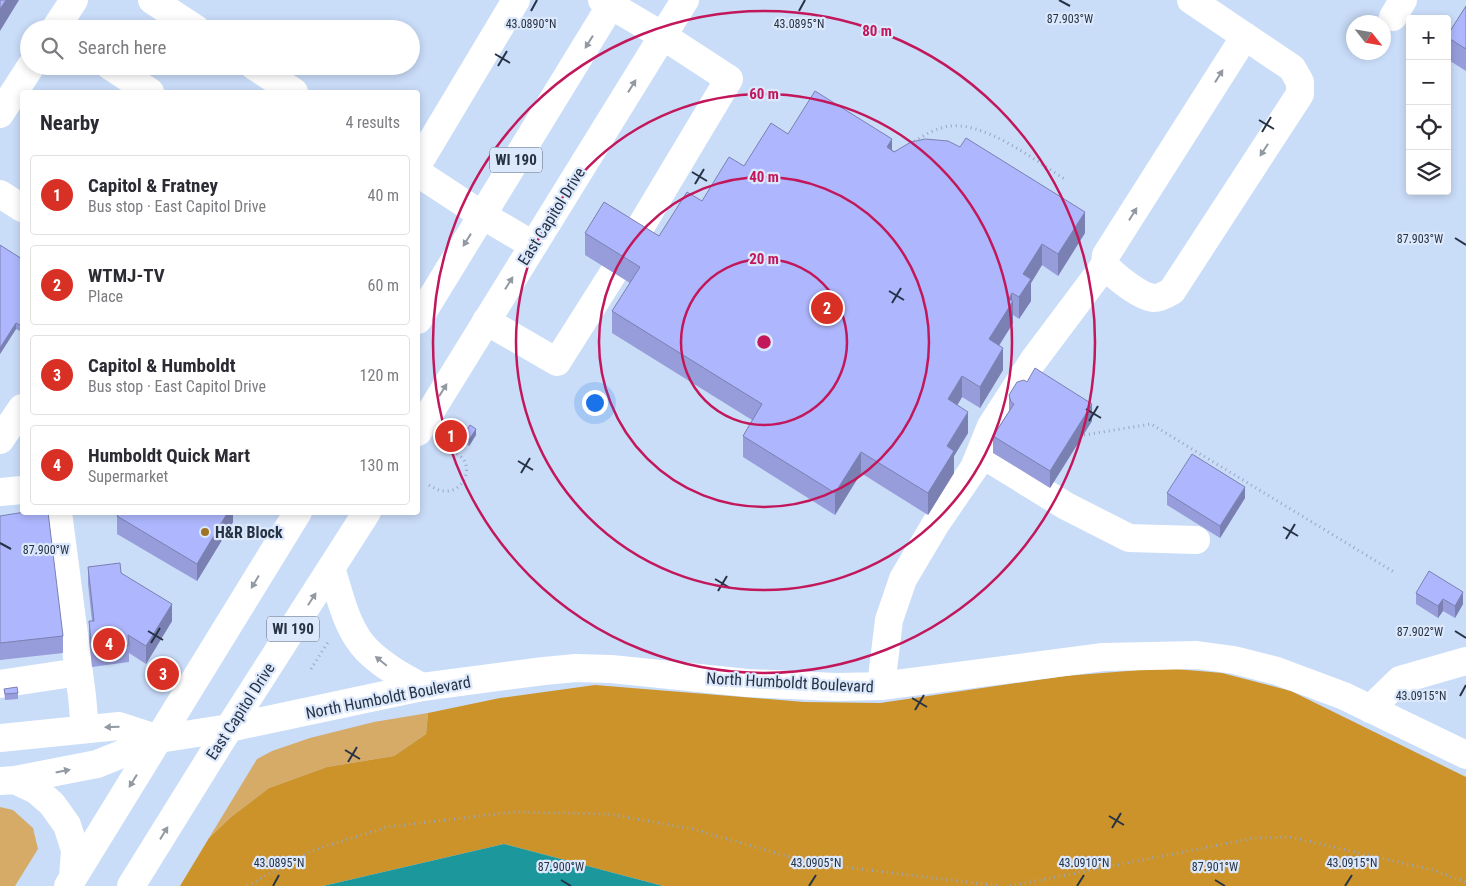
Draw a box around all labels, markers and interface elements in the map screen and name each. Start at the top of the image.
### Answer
text: 87.903°W [1047,12,1093,26]
north arrow [1346,15,1391,60]
map controls [1406,15,1451,195]
button: + [1406,15,1451,60]
text: 43.0890°N [506,17,556,31]
text: 43.0895°N [774,17,824,31]
search box [20,20,420,75]
text: 80 m [862,22,892,40]
icon: search [38,34,66,62]
one-way arrow [584,35,593,48]
text: Search here [78,36,166,59]
button: − [1406,60,1451,105]
one-way arrow [1215,70,1224,83]
one-way arrow [627,79,636,92]
text: 60 m [749,85,779,103]
button: locate [1406,105,1451,150]
text: Nearby [40,111,99,135]
text: 4 results [345,113,400,132]
one-way arrow [1259,143,1269,157]
road number: WI 190 [490,148,542,172]
button: layers [1406,150,1451,195]
street label: East Capitol Drive [514,164,589,269]
text: 40 m [749,168,779,186]
text: Capitol & Fratney [88,174,218,197]
text: 1 [53,186,61,205]
text: 40 m [367,186,399,205]
text: Bus stop · East Capitol Drive [88,197,266,216]
one-way arrow [1128,207,1137,220]
text: 87.903°W [1397,232,1443,246]
one-way arrow [462,233,471,246]
text: 20 m [749,250,779,268]
text: WTMJ-TV [88,264,165,287]
text: 2 [53,276,61,295]
text: 60 m [367,276,399,295]
one-way arrow [505,276,514,289]
text: Place [88,287,123,306]
pin: 2 [811,289,843,327]
centre of rings [755,333,773,351]
text: Capitol & Humboldt [88,354,236,377]
text: 3 [53,366,61,385]
text: 120 m [360,366,399,385]
text: Bus stop · East Capitol Drive [88,377,266,396]
one-way arrow [438,384,448,397]
your location [582,390,608,416]
pin: 1 [435,417,467,455]
text: Humboldt Quick Mart [88,444,250,467]
text: 4 [53,456,61,475]
text: 130 m [360,456,399,475]
text: Supermarket [88,467,168,486]
place label: H&R Block [215,523,283,542]
marker: H&R Block [199,526,211,538]
text: 87.900°W [23,543,69,557]
one-way arrow [251,576,260,589]
one-way arrow [307,592,317,605]
road number: WI 190 [267,616,319,642]
pin: 4 [93,625,125,663]
text: 87.902°W [1397,625,1443,639]
pin: 3 [147,655,179,693]
one-way arrow [375,656,388,667]
street label: East Capitol Drive [202,659,279,763]
street label: North Humboldt Boulevard [706,669,874,696]
street label: North Humboldt Boulevard [304,672,472,723]
text: 43.0915°N [1396,689,1446,703]
one-way arrow [104,723,120,731]
one-way arrow [55,766,71,774]
one-way arrow [129,774,138,787]
one-way arrow [159,827,168,840]
text: 43.0895°N [254,856,304,870]
text: 43.0905°N [791,856,841,870]
text: 43.0910°N [1059,856,1109,870]
text: 43.0915°N [1327,856,1377,870]
text: 87.900°W [538,860,584,874]
text: 87.901°W [1192,860,1238,874]

